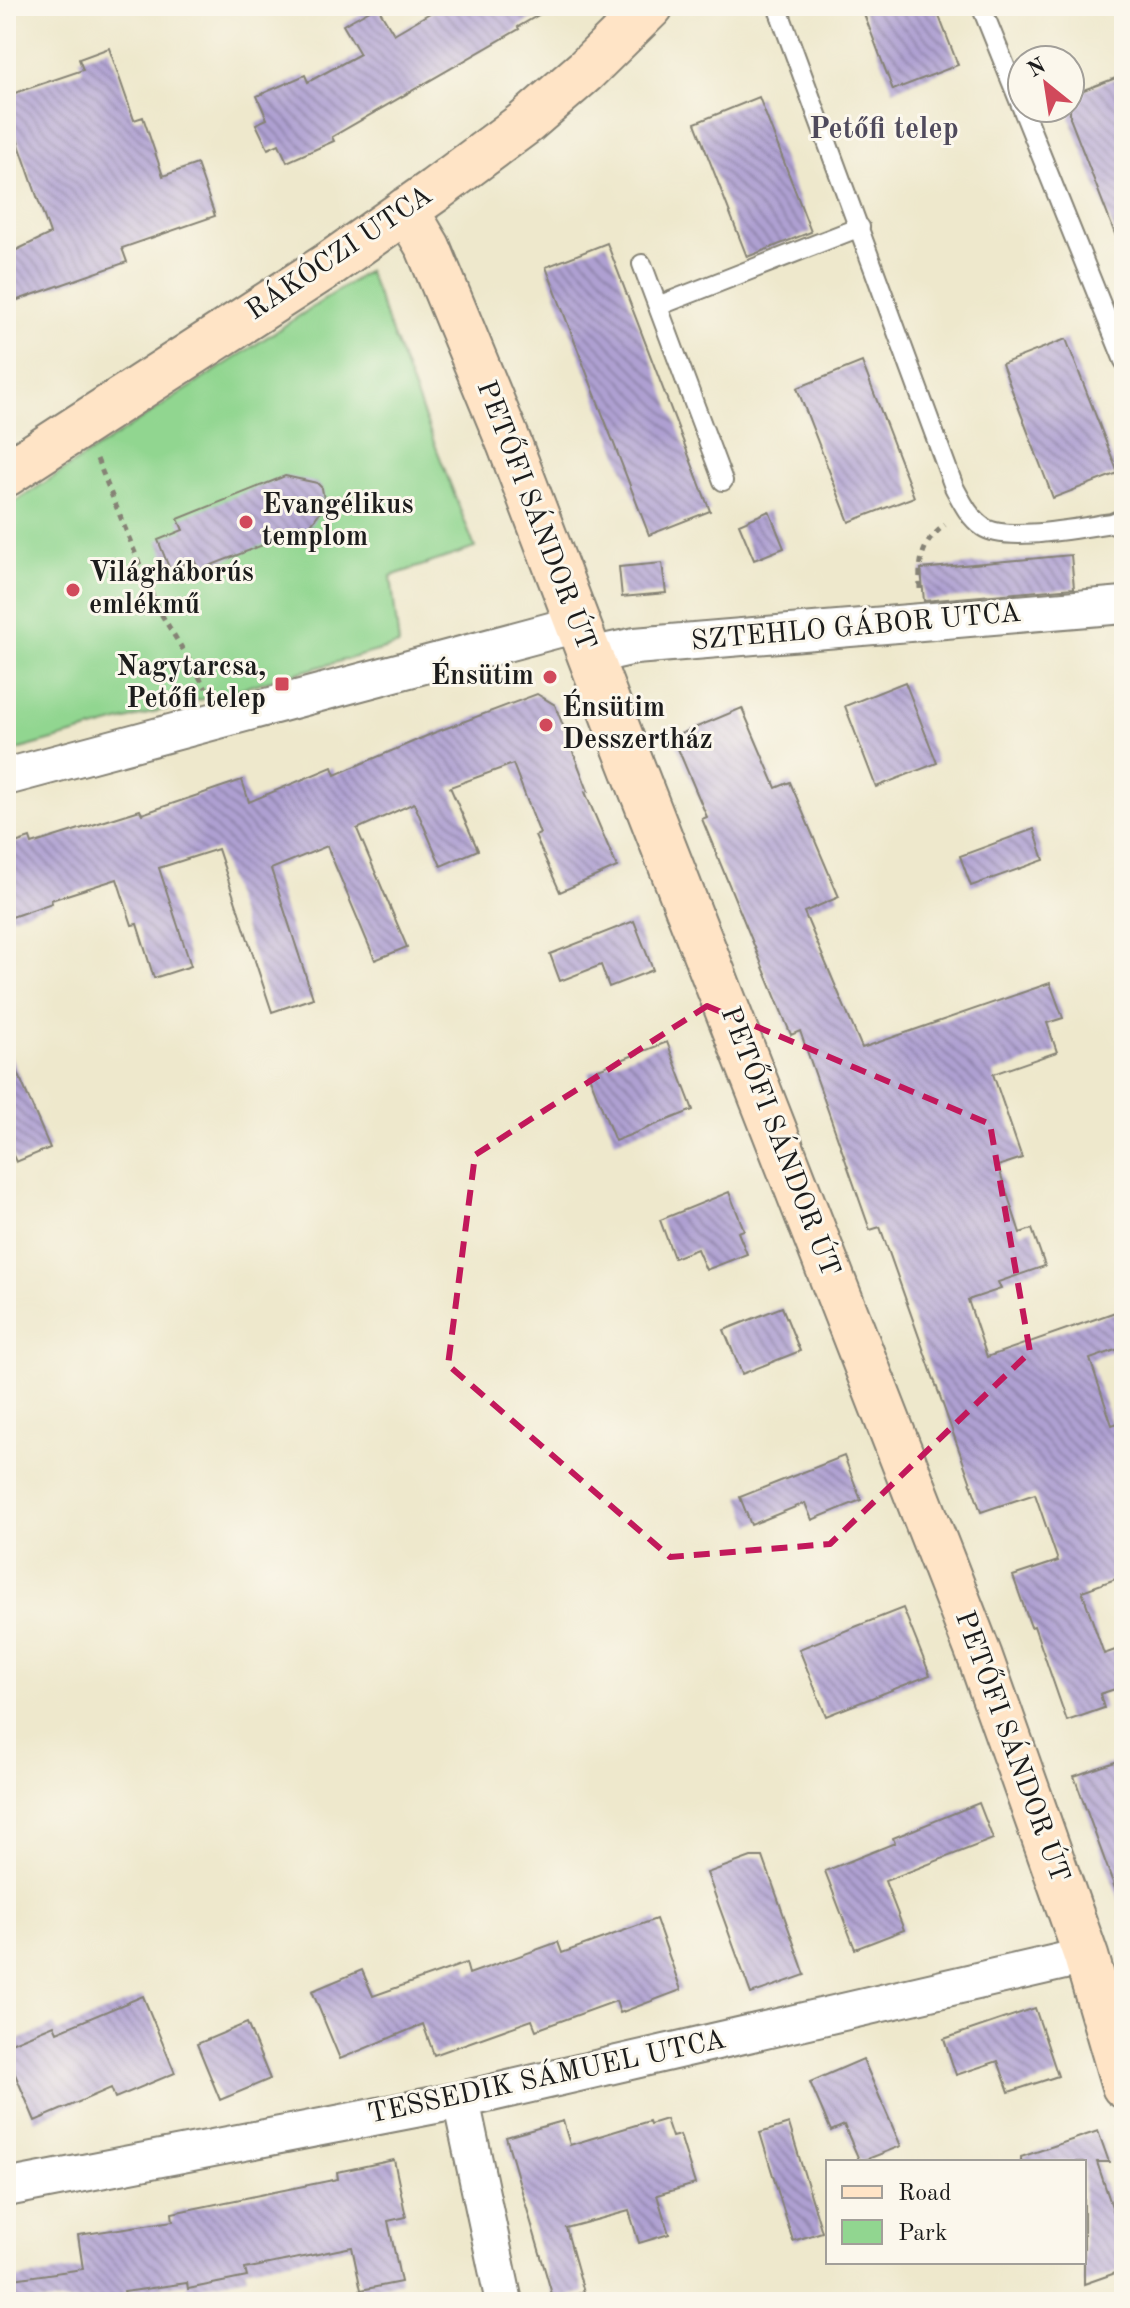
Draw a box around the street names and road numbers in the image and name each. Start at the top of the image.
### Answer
street label: RÁKÓCZI UTCA [239,177,438,326]
street label: PETŐFI SÁNDOR ÚT [471,375,604,655]
street label: SZTEHLO GÁBOR UTCA [689,595,1022,656]
street label: PETŐFI SÁNDOR ÚT [715,1001,848,1281]
street label: PETŐFI SÁNDOR ÚT [949,1606,1078,1886]
street label: TESSEDIK SÁMUEL UTCA [364,2021,728,2130]

